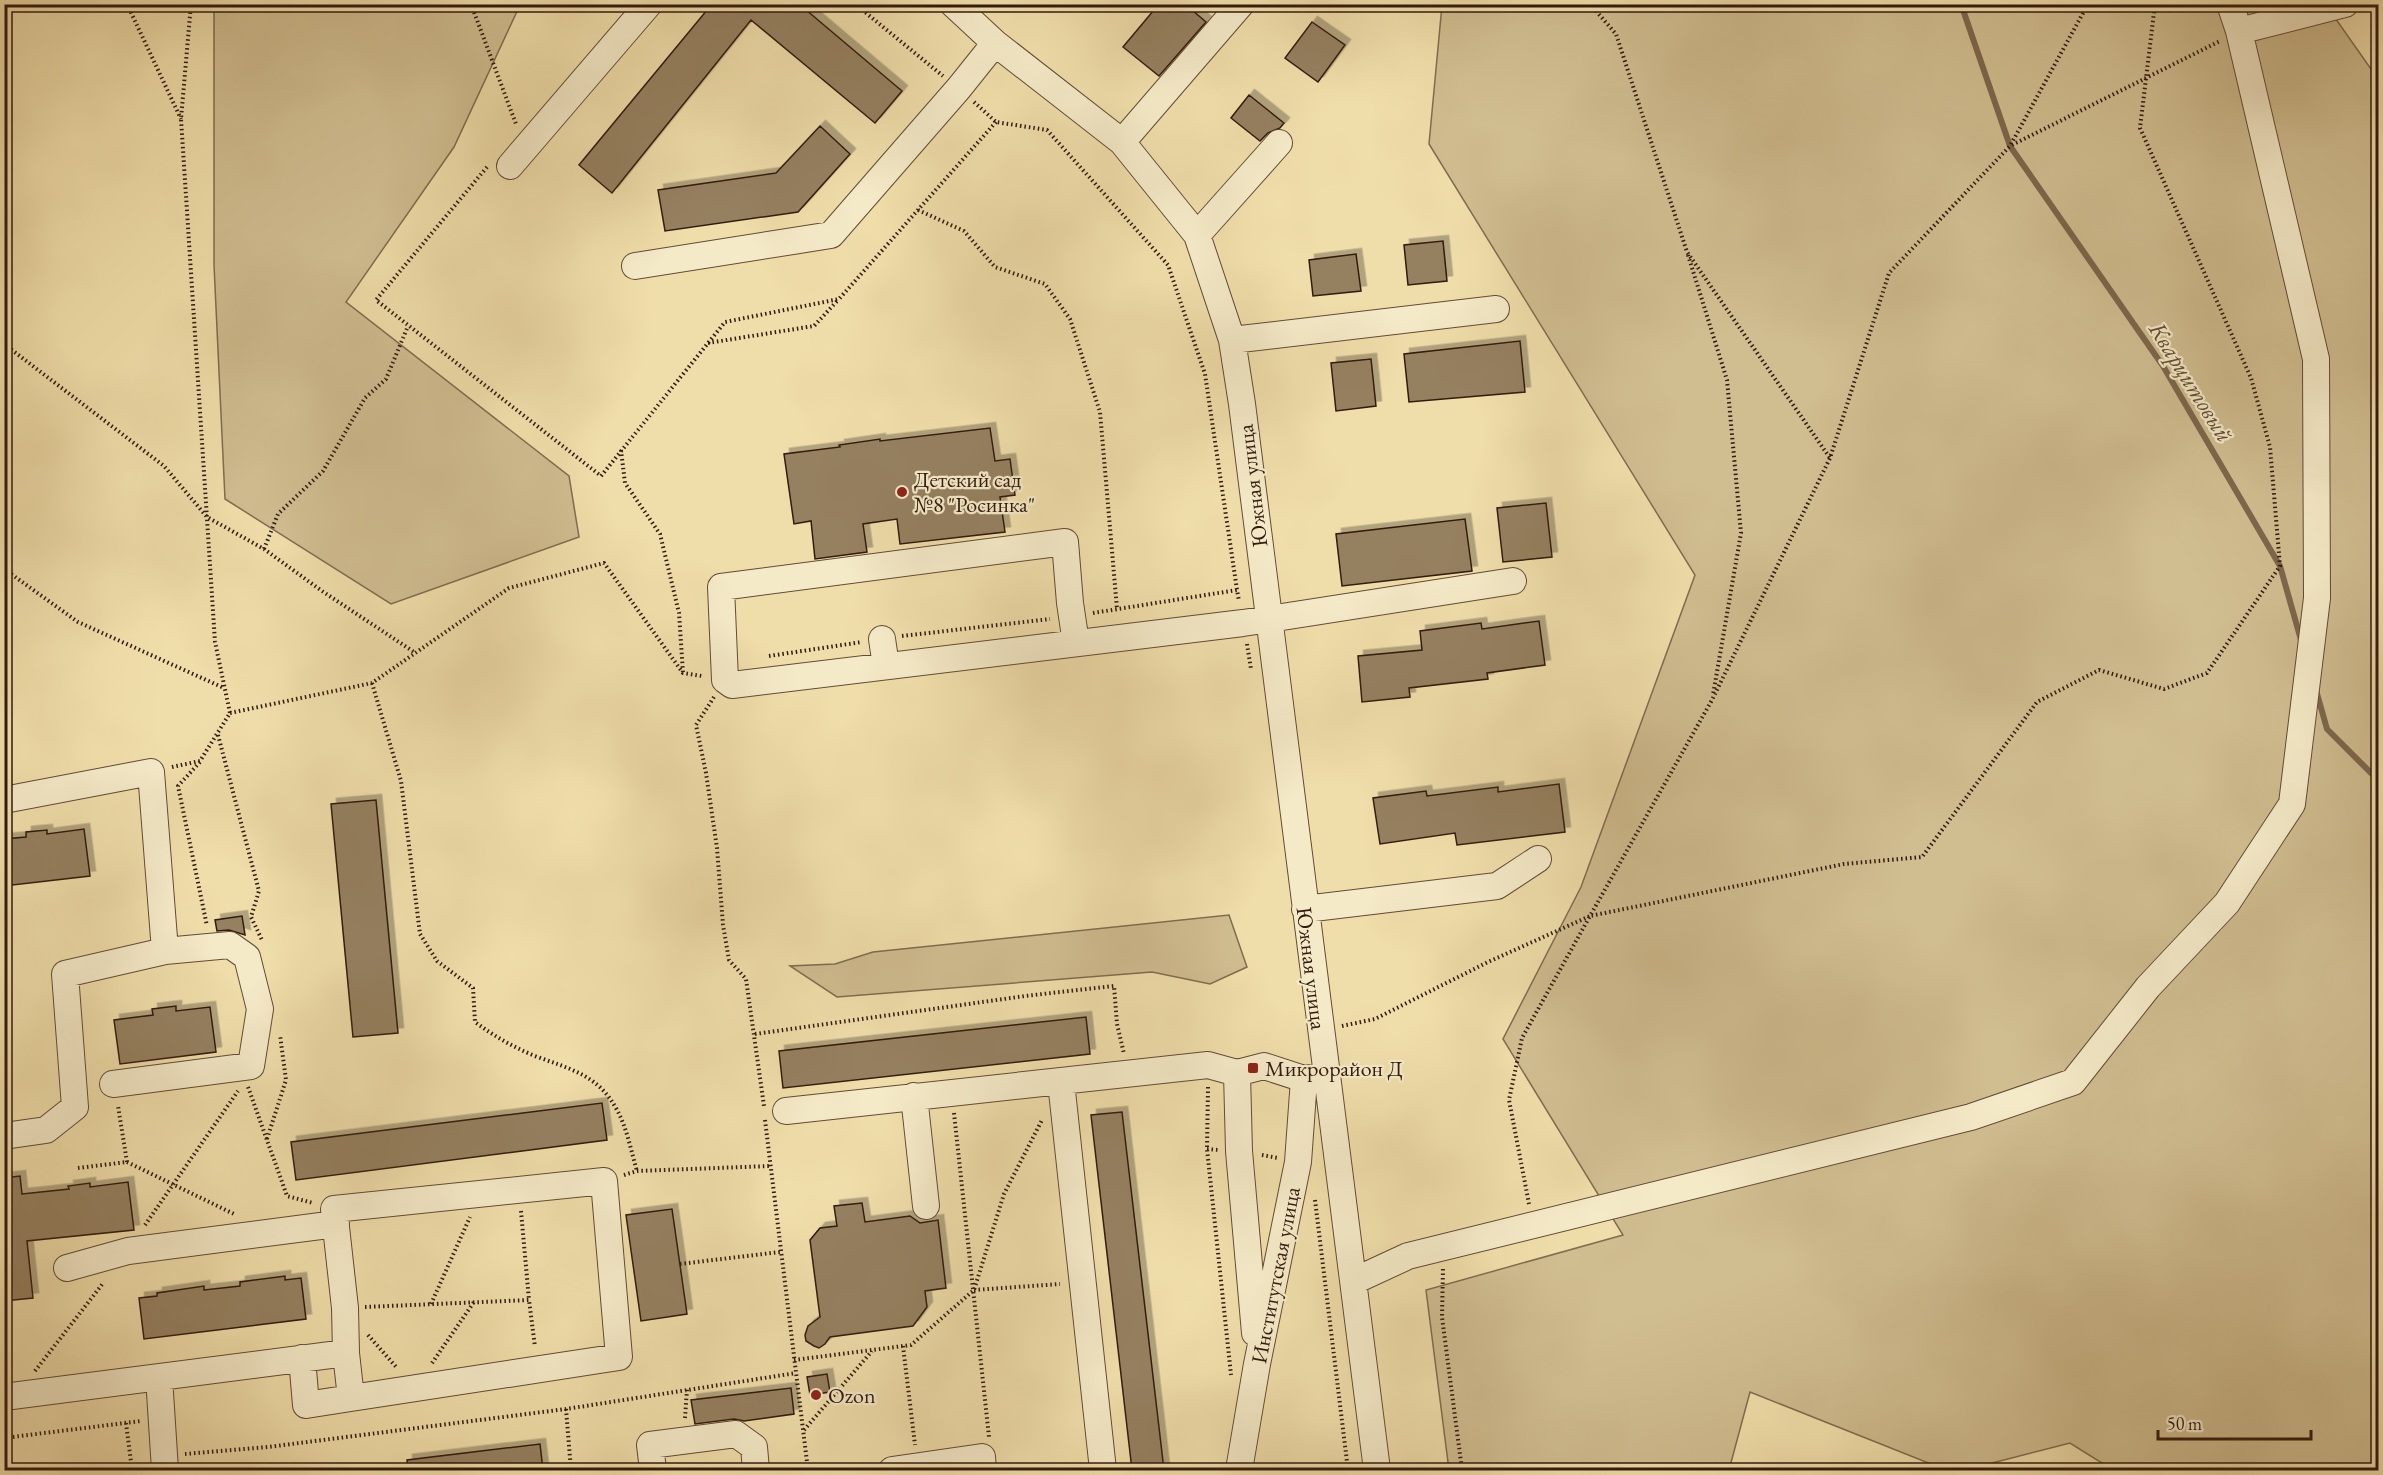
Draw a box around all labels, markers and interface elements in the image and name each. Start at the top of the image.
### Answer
water label: Кварцитовый [2142,315,2241,448]
street label: Южная улица [1231,422,1274,549]
place label: Детский сад №8 "Росинка" [914,465,1035,519]
marker: Детский сад №8 "Росинка" [895,485,909,499]
street label: Южная улица [1290,905,1333,1032]
place label: Микрорайон Д [1265,1054,1403,1083]
marker: Микрорайон Д [1246,1061,1260,1075]
street label: Институтская улица [1244,1184,1307,1366]
place label: Ozon [828,1381,876,1410]
marker: Ozon [809,1388,823,1402]
scale bar [2158,1403,2311,1441]
text: 50 m [2167,1412,2202,1435]

